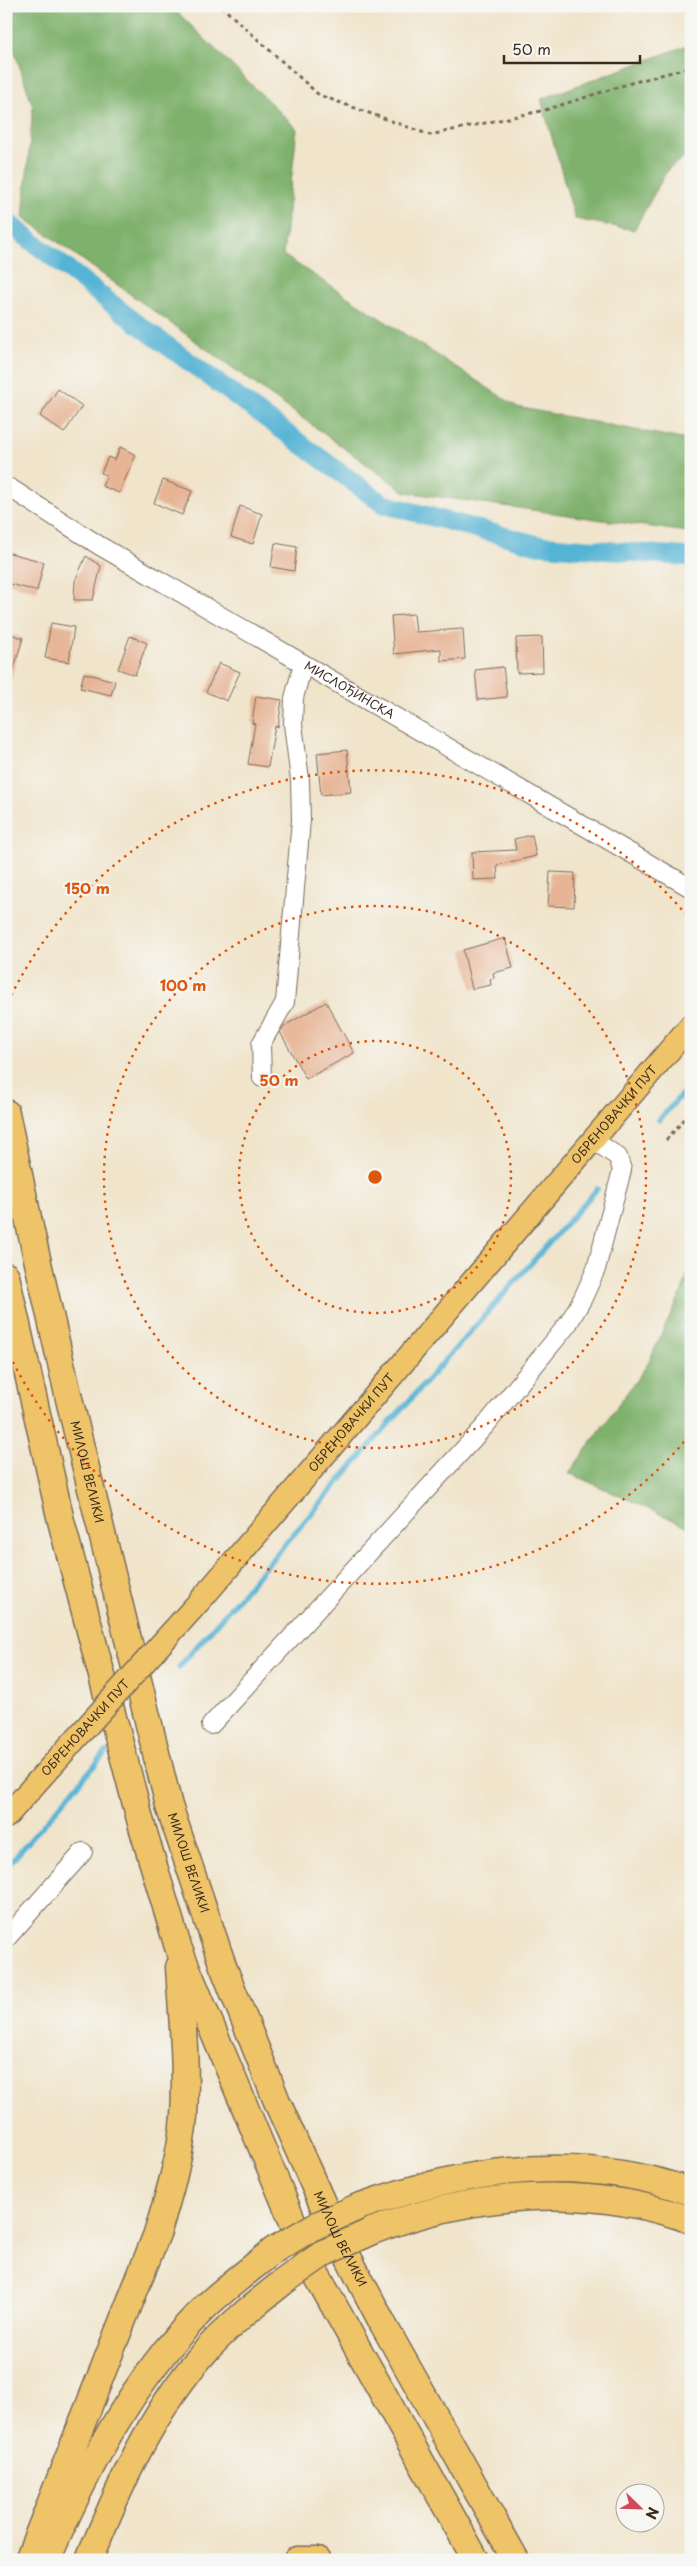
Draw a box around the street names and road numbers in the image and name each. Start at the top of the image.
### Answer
street label: МИСЛОЂИНСКА [301,656,398,723]
street label: ОБРЕНОВАЧКИ ПУТ [566,1060,661,1167]
street label: ОБРЕНОВАЧКИ ПУТ [304,1368,399,1476]
street label: МИЛОШ ВЕЛИКИ [67,1419,109,1525]
street label: ОБРЕНОВАЧКИ ПУТ [36,1674,134,1780]
street label: МИЛОШ ВЕЛИКИ [164,1810,214,1915]
street label: МИЛОШ ВЕЛИКИ [310,2188,372,2290]

